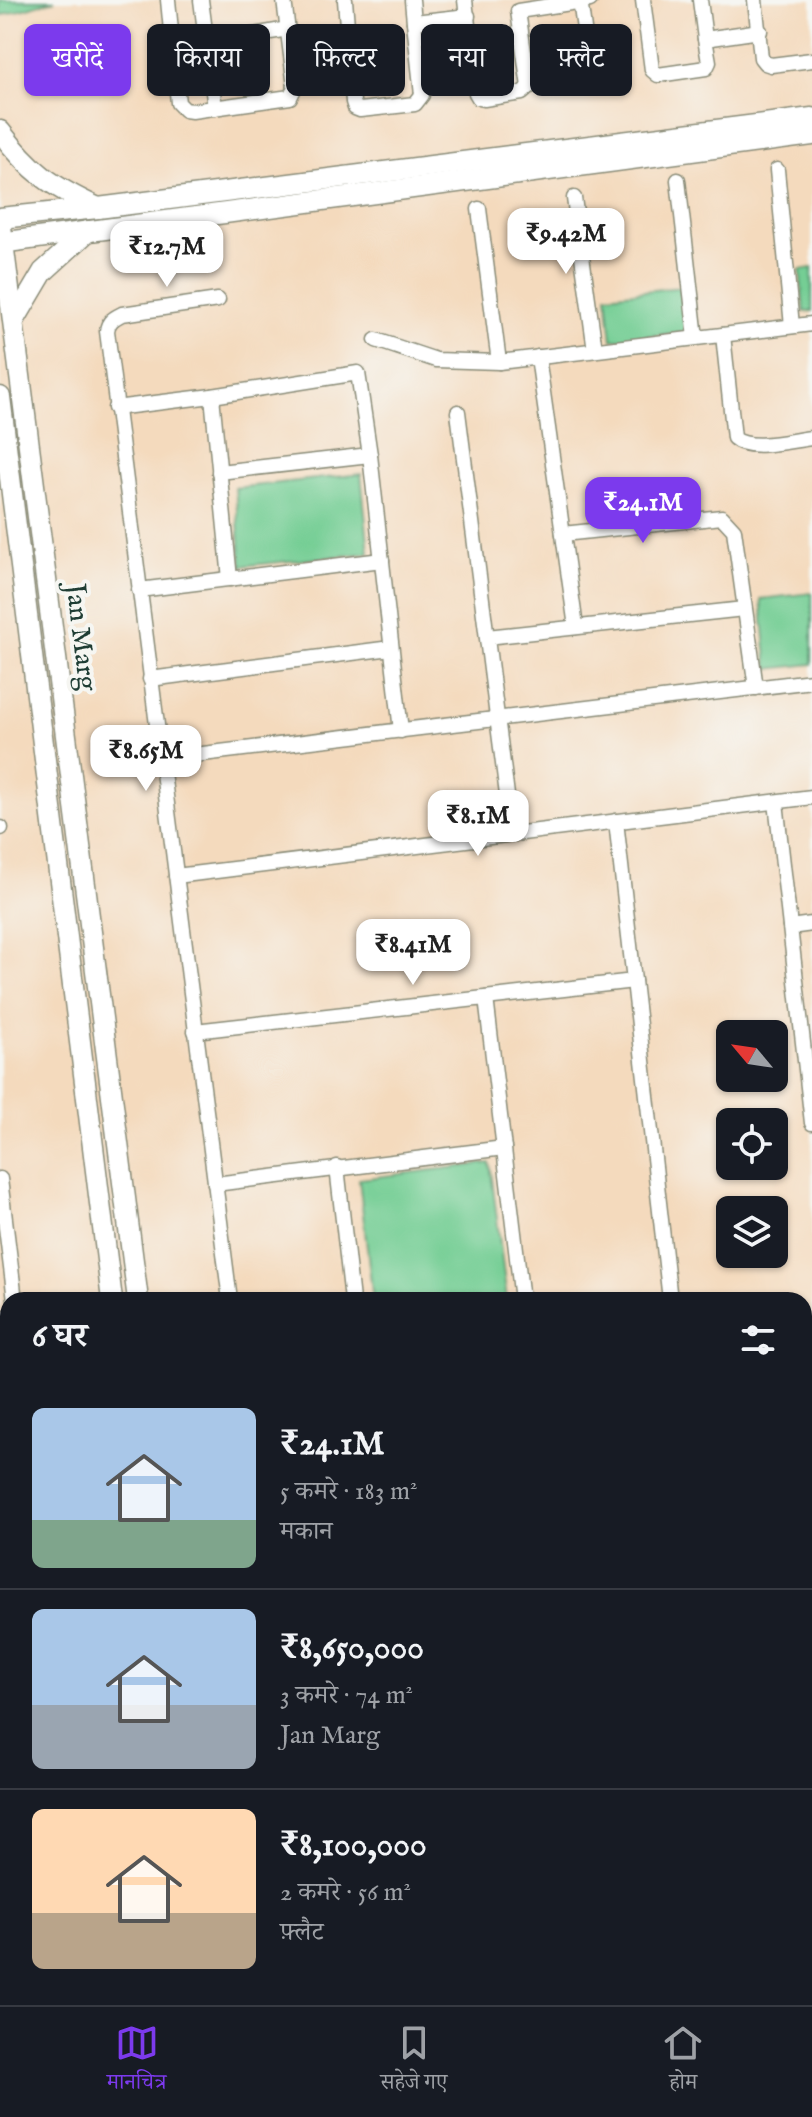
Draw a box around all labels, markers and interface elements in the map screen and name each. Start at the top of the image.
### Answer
chip: खरीदें [24,24,131,96]
chip: किराया [147,24,270,96]
chip: फ़िल्टर [286,24,405,96]
chip: नया [421,24,514,96]
chip: फ़्लैट [530,24,632,96]
pin: ₹9.42M [501,208,631,276]
text: ₹9.42M [525,217,607,250]
pin: ₹12.7M [102,221,232,289]
text: ₹12.7M [128,230,206,263]
pin: ₹24.1M [578,477,708,545]
text: ₹24.1M [603,486,683,519]
street label: Jan Marg [56,579,105,694]
pin: ₹8.65M [81,725,211,793]
text: ₹8.65M [108,734,184,767]
pin: ₹8.1M [422,790,534,858]
text: ₹8.1M [446,799,510,832]
pin: ₹8.41M [348,919,478,987]
text: ₹8.41M [374,928,452,961]
north arrow [716,1020,788,1092]
map controls [716,1020,788,1268]
button: locate [716,1108,788,1180]
button: layers [716,1196,788,1268]
text: 6 घर [32,1315,88,1358]
icon: filters [736,1318,780,1362]
text: ₹24.1M [280,1423,385,1466]
icon: home [96,1440,192,1536]
text: 5 कमरे · 183 m² [280,1475,417,1508]
text: मकान [280,1515,333,1548]
text: ₹8,650,000 [280,1627,424,1670]
icon: home [96,1641,192,1737]
text: 3 कमरे · 74 m² [280,1679,413,1712]
text: Jan Marg [280,1719,380,1752]
text: ₹8,100,000 [280,1824,427,1867]
icon: home [96,1841,192,1937]
text: 2 कमरे · 56 m² [280,1876,411,1909]
text: फ़्लैट [280,1916,323,1949]
tab: मानचित्र [107,2021,166,2103]
tab: सहेजे गए [380,2021,448,2103]
tab: होम [661,2021,705,2103]

